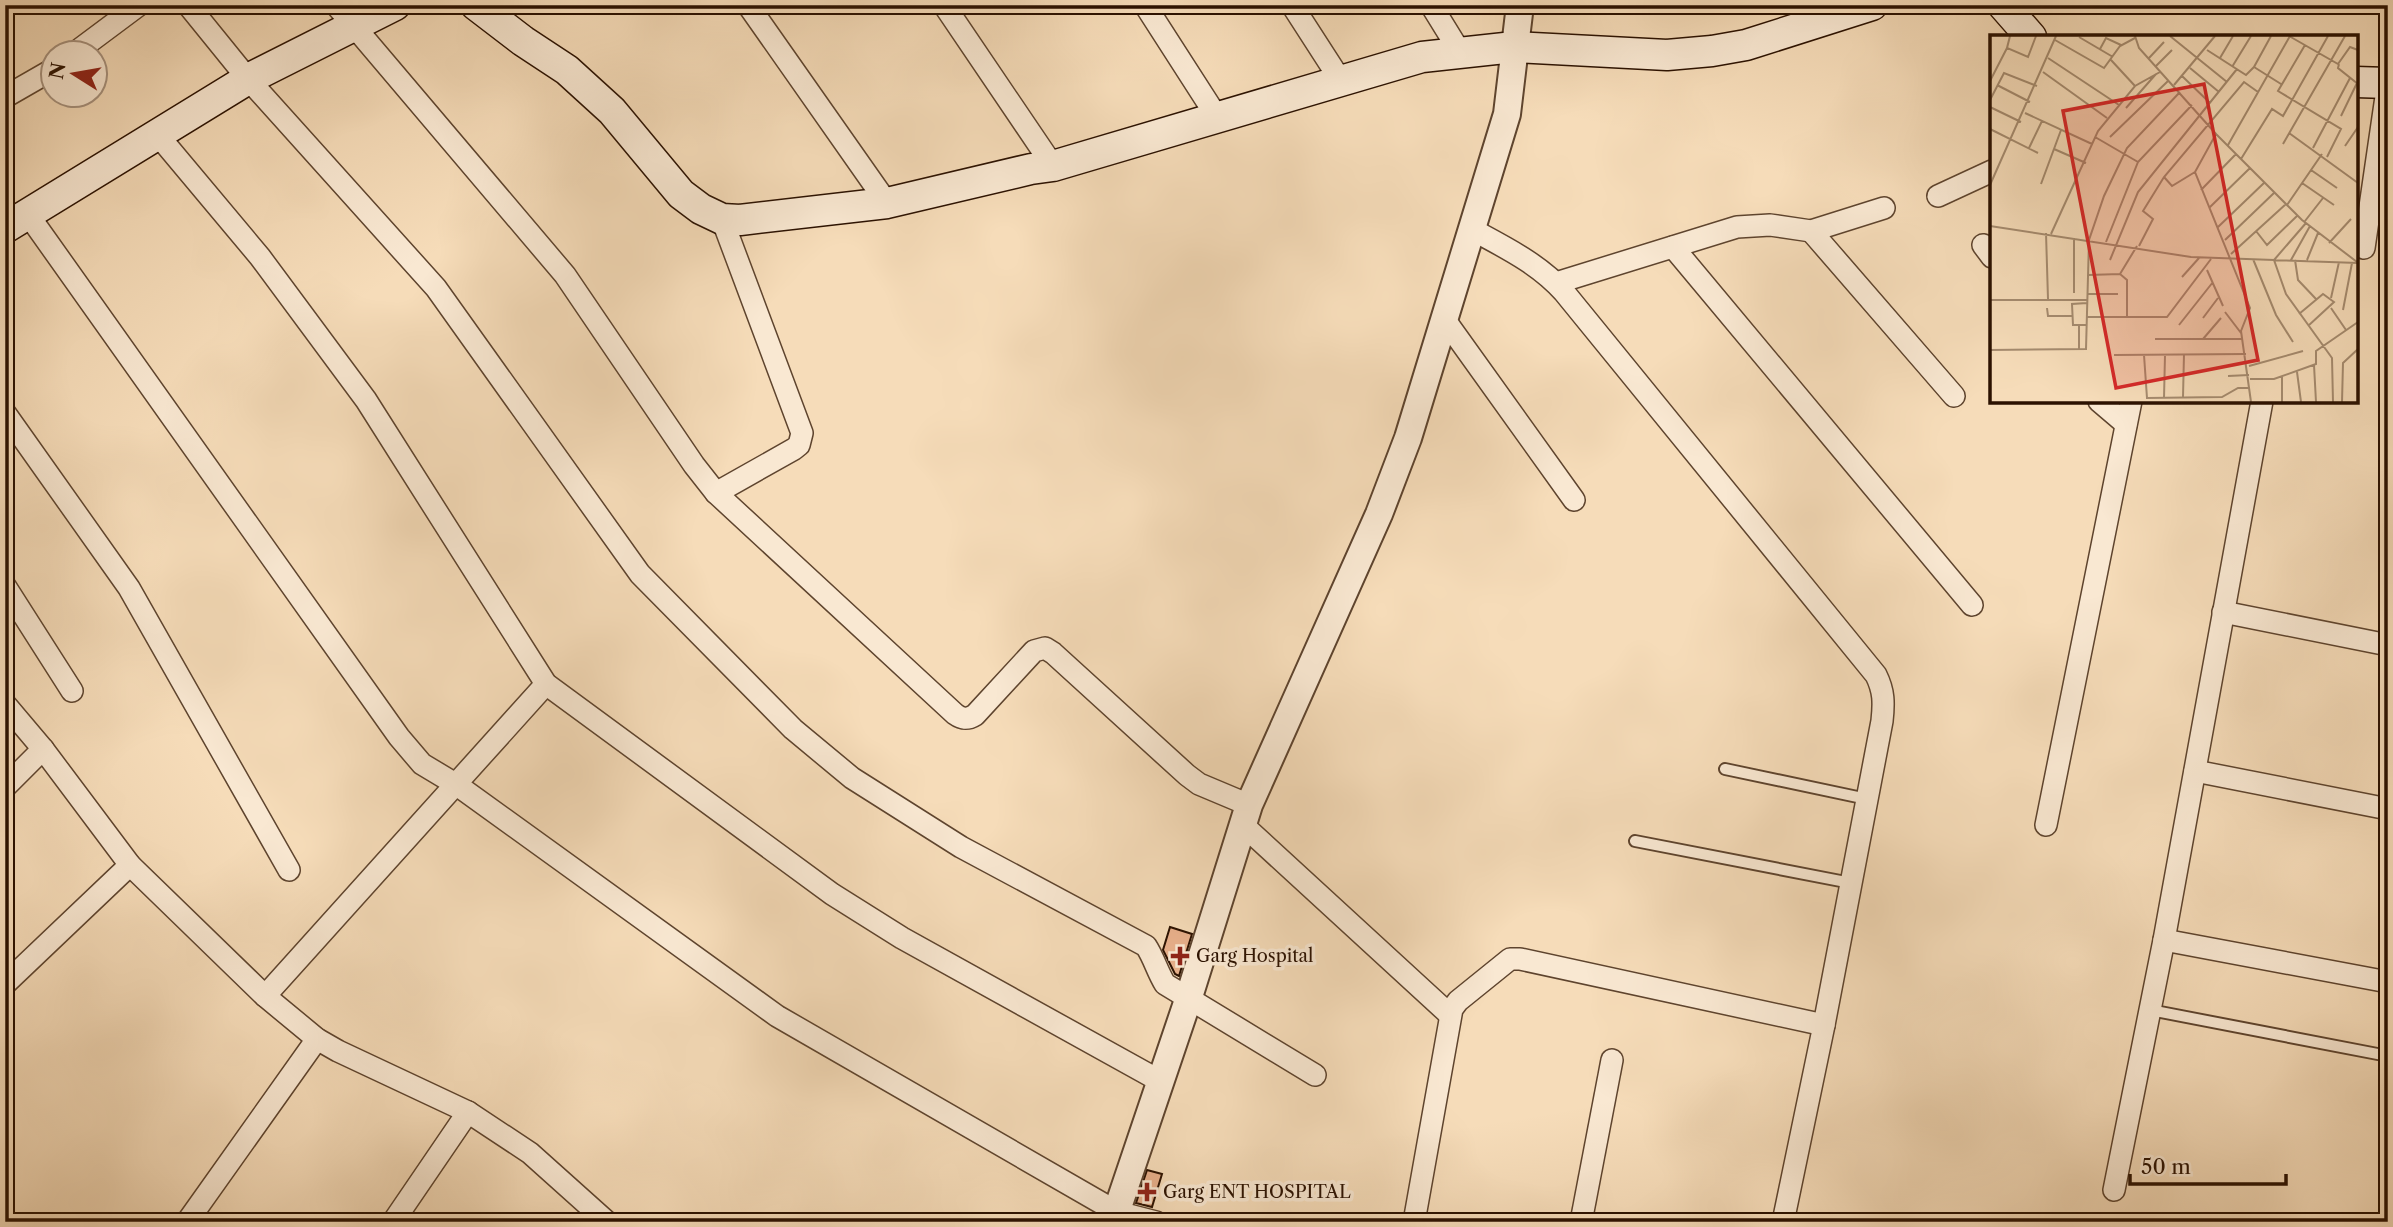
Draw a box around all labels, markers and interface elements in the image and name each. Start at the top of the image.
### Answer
inset map [1990,35,2358,402]
north arrow [38,38,108,108]
text: N [45,61,71,81]
place label: Garg Hospital [1196,945,1313,967]
marker: Garg Hospital [1170,946,1190,966]
scale bar [2130,1143,2286,1187]
text: 50 m [2141,1154,2191,1179]
place label: Garg ENT HOSPITAL [1163,1181,1351,1203]
marker: Garg ENT HOSPITAL [1137,1182,1157,1202]

